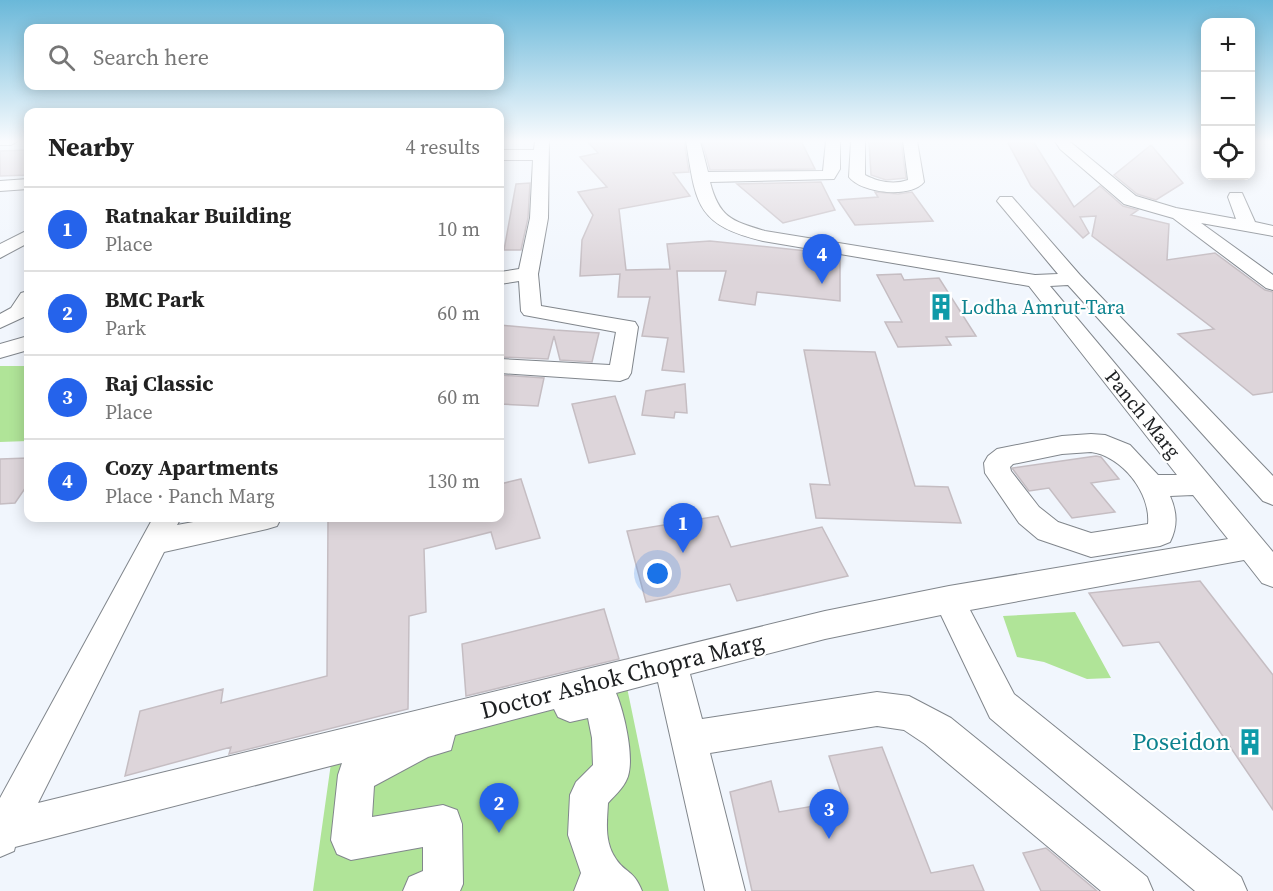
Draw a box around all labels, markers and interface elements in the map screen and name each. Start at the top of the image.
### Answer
map controls [1201,18,1255,180]
button: + [1201,18,1255,72]
search box [24,24,504,90]
icon: search [45,41,78,74]
text: Search here [93,42,209,72]
button: − [1201,72,1255,126]
button: locate [1201,126,1255,180]
text: Nearby [48,129,134,165]
text: 4 results [405,133,480,161]
text: Ratnakar Building [105,200,291,230]
text: 1 [62,215,73,243]
text: 10 m [437,215,480,243]
text: Place [105,230,153,258]
pin: 4 [802,234,842,284]
text: BMC Park [105,284,204,314]
building icon: Lodha Amrut-Tara [926,292,956,322]
place label: Lodha Amrut-Tara [961,293,1126,321]
text: 2 [62,299,73,327]
text: 60 m [437,299,480,327]
text: Park [105,314,146,342]
street label: Panch Marg [1099,364,1187,464]
text: Raj Classic [105,368,213,398]
text: 3 [62,383,73,411]
text: 60 m [437,383,480,411]
text: Place [105,398,153,426]
text: Cozy Apartments [105,452,278,482]
text: 4 [62,467,73,495]
text: 130 m [427,467,480,495]
text: Place · Panch Marg [105,482,275,510]
pin: 1 [664,504,702,553]
your location [643,559,672,588]
street label: Doctor Ashok Chopra Marg [477,624,767,727]
place label: Poseidon [1132,725,1230,758]
building icon: Poseidon [1235,727,1265,757]
pin: 2 [480,784,518,833]
pin: 3 [810,790,848,839]

